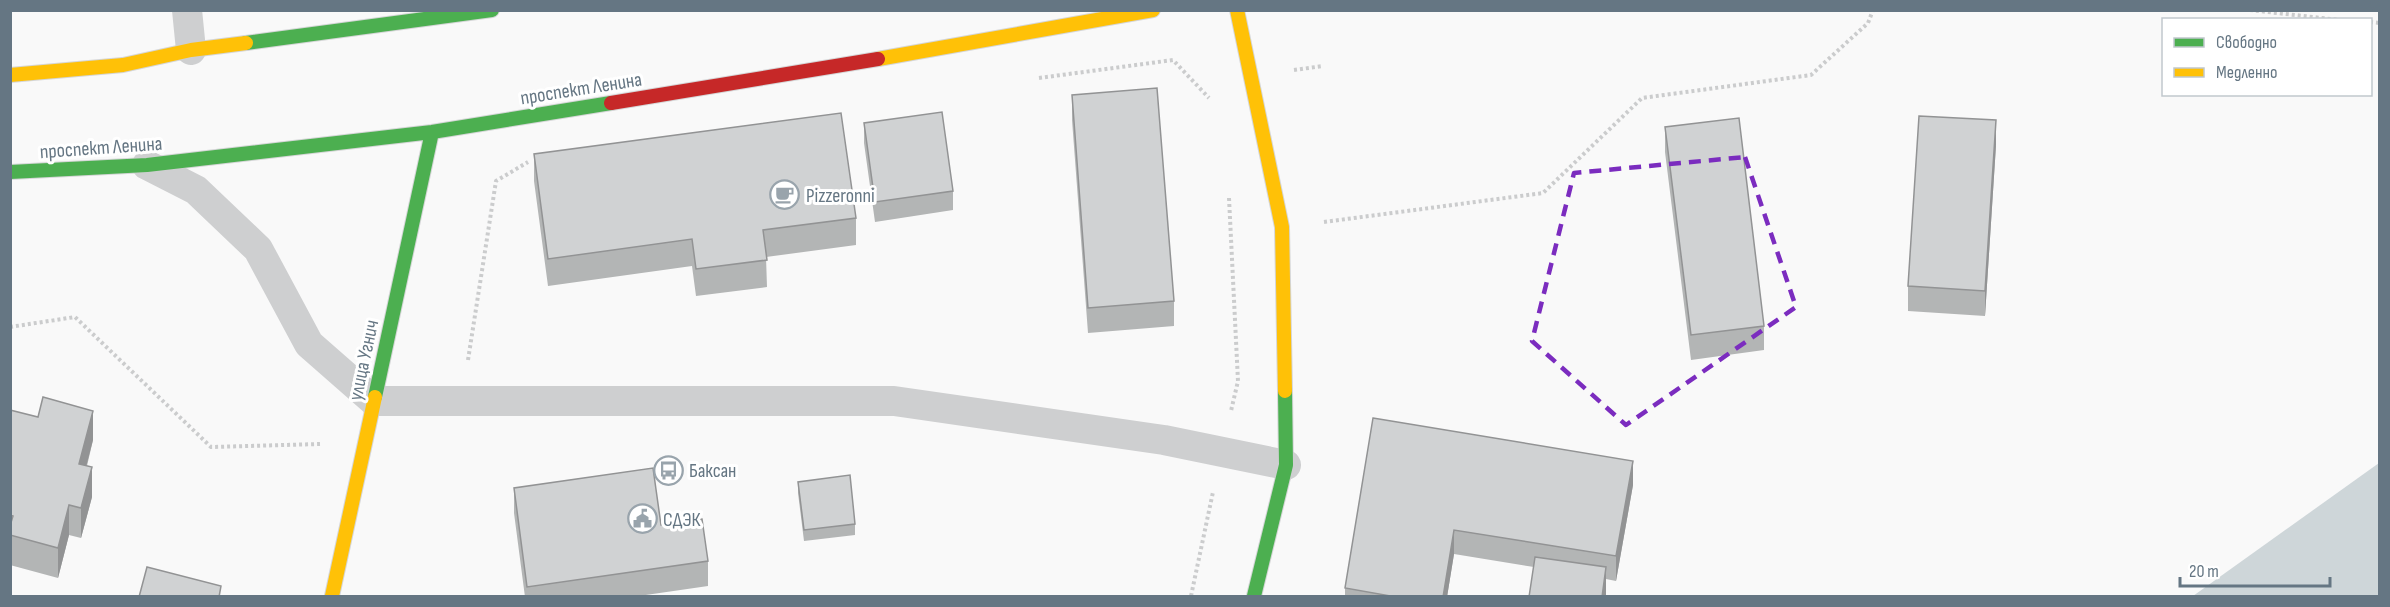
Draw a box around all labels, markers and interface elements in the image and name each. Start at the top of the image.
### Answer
legend [2162,18,2372,96]
text: Свободно [2216,32,2277,53]
text: Медленно [2216,62,2278,83]
street label: проспект Ленина [519,68,644,110]
street label: проспект Ленина [39,132,163,164]
cafe icon: Pizzeronni [769,179,801,211]
place label: Pizzeronni [806,184,875,208]
street label: улица Угнич [344,318,384,403]
bus stop icon: Баксан [652,454,684,486]
place label: Баксан [689,459,736,483]
public building icon: СДЭК [626,503,658,535]
place label: СДЭК [663,508,701,532]
scale bar [2180,550,2330,588]
text: 20 m [2189,561,2219,582]

